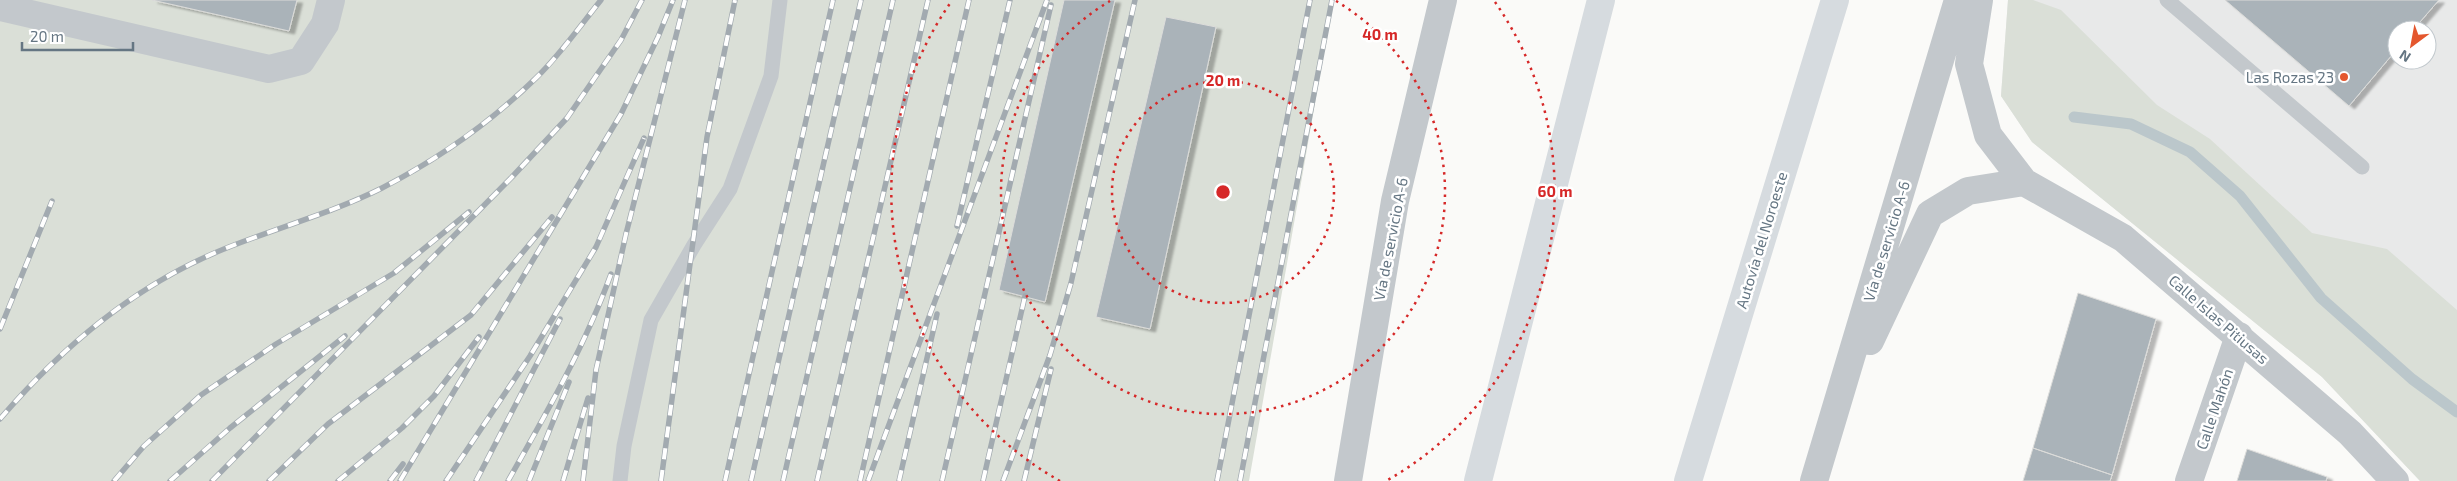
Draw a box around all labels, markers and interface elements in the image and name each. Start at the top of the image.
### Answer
scale bar [22,20,134,52]
north arrow [2387,20,2437,70]
text: 40 m [1362,25,1398,43]
text: 20 m [30,27,64,45]
text: N [2396,47,2414,66]
place label: Las Rozas 23 [2246,68,2334,86]
text: 20 m [1206,71,1240,89]
marker: Las Rozas 23 [2338,71,2350,83]
street label: Autovía del Noroeste [1732,169,1790,311]
street label: Vía de servicio A-6 [1369,176,1411,302]
street label: Vía de servicio A-6 [1859,179,1913,303]
text: 60 m [1538,182,1572,200]
centre of rings [1214,183,1232,201]
street label: Calle Islas Pitiusas [2165,271,2273,367]
street label: Calle Mahón [2192,366,2236,452]

